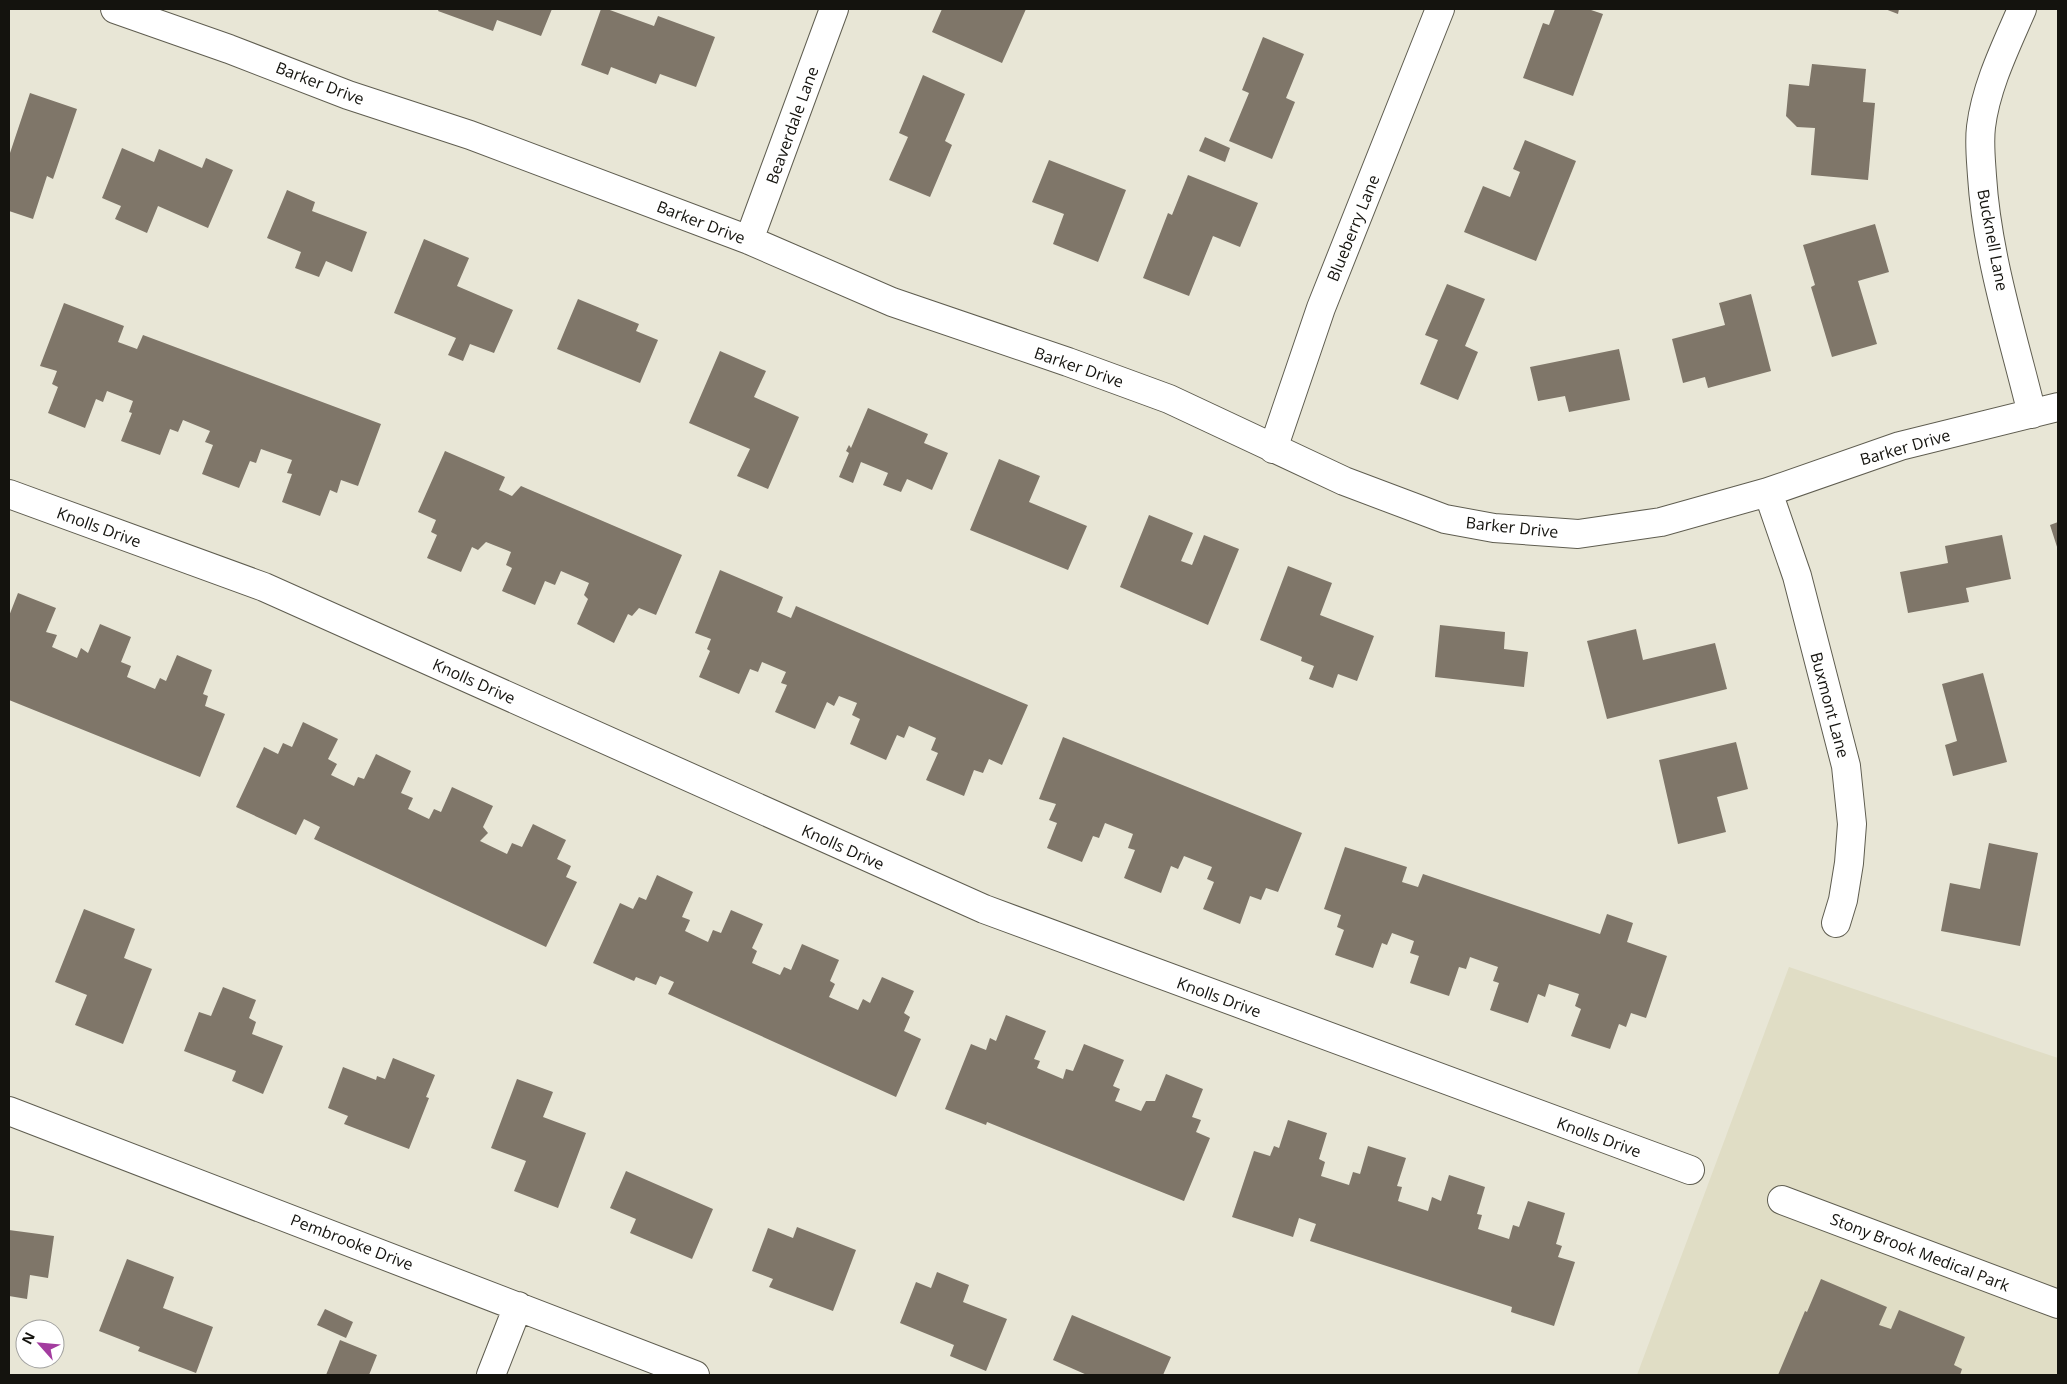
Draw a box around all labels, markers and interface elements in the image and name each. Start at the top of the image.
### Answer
street label: Barker Drive [273,56,367,110]
street label: Beaverdale Lane [761,63,823,187]
street label: Blueberry Lane [1322,171,1384,285]
street label: Bucknell Lane [1972,187,2014,293]
street label: Barker Drive [654,195,748,249]
street label: Barker Drive [1031,341,1127,393]
street label: Barker Drive [1857,424,1953,470]
street label: Knolls Drive [54,502,144,552]
street label: Barker Drive [1465,511,1559,543]
street label: Buxmont Lane [1805,650,1855,760]
street label: Knolls Drive [429,653,519,709]
street label: Knolls Drive [798,819,888,875]
street label: Knolls Drive [1174,972,1264,1022]
street label: Knolls Drive [1554,1112,1644,1162]
street label: Pembrooke Drive [288,1208,417,1276]
street label: Stony Brook Medical Park [1827,1208,2013,1297]
north arrow [15,1319,65,1369]
text: N [17,1328,39,1347]

